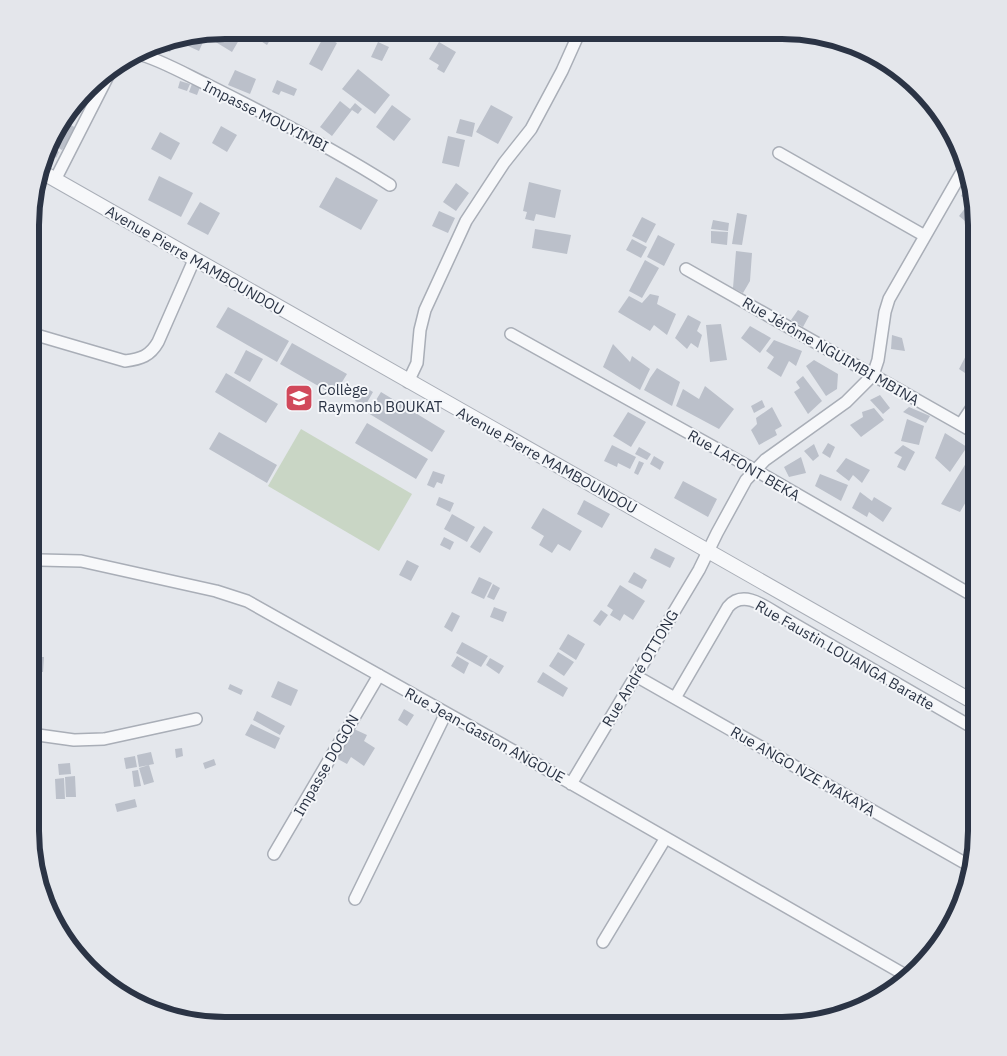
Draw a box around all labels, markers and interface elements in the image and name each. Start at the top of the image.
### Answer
street label: Impasse MOUYIMBI [200,76,332,156]
street label: Avenue Pierre MAMBOUNDOU [102,201,288,319]
street label: Rue Jérôme NGUIMBI MBINA [739,292,923,410]
place label: Collège Raymonb BOUKAT [318,380,443,416]
school or university icon: Collège Raymonb BOUKAT [284,383,314,413]
street label: Avenue Pierre MAMBOUNDOU [453,402,641,518]
street label: Rue LAFONT BEKA [684,425,804,505]
street label: Rue Faustin LOUANGA Baratte [752,596,938,714]
street label: Rue André OTTONG [598,606,682,730]
street label: Rue Jean-Gaston ANGOUE [402,683,568,787]
street label: Impasse DOGON [289,711,363,819]
street label: Rue ANGO NZE MAKAYA [727,722,879,820]

